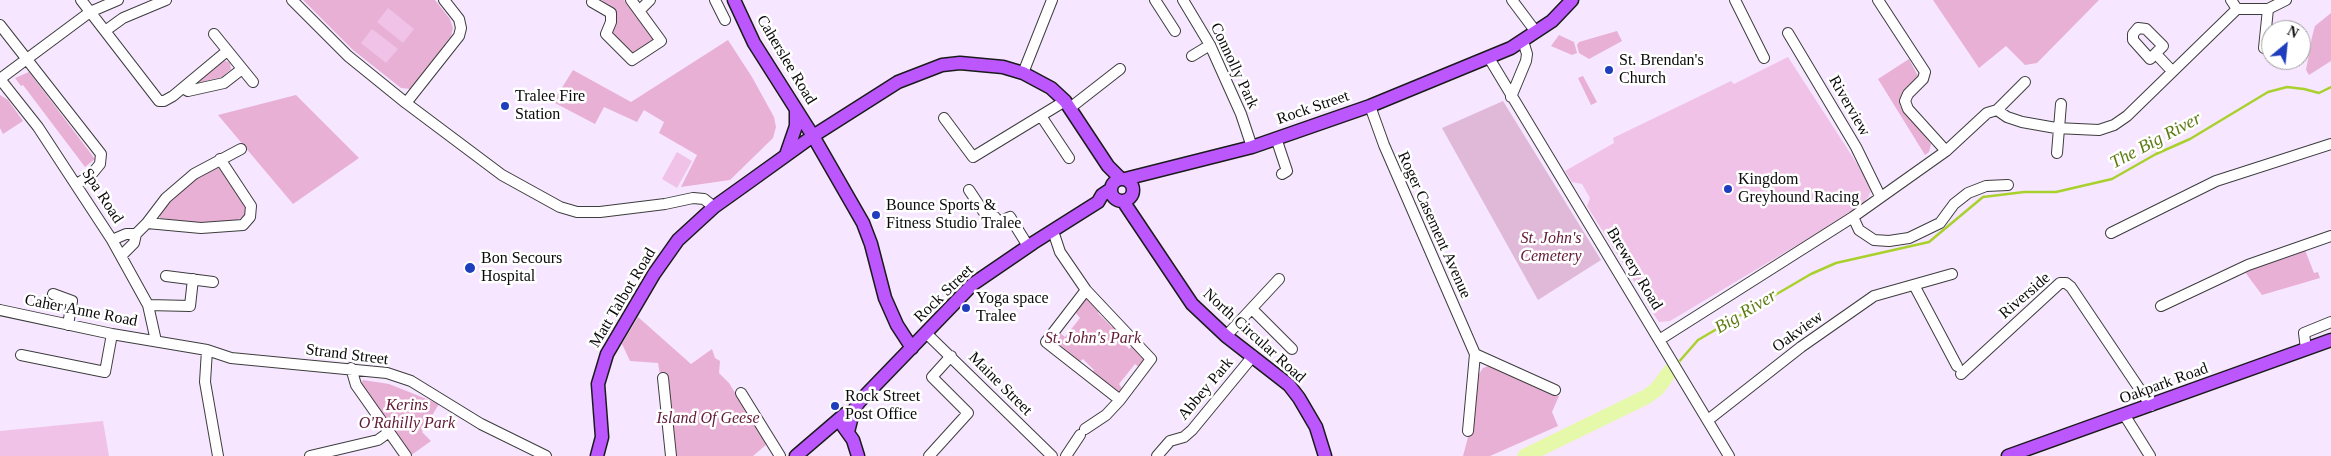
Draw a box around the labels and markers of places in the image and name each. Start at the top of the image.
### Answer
place label: St. Brendan's Church [1619,51,1704,89]
marker: St. Brendan's Church [1603,64,1615,76]
place label: Tralee Fire Station [515,87,585,125]
marker: Tralee Fire Station [499,100,511,112]
place label: Kingdom Greyhound Racing [1738,170,1859,208]
marker: Kingdom Greyhound Racing [1722,183,1734,195]
place label: Bounce Sports & Fitness Studio Tralee [886,196,1021,234]
marker: Bounce Sports & Fitness Studio Tralee [870,209,882,221]
place label: Bon Secours Hospital [481,249,562,287]
marker: Bon Secours Hospital [463,261,477,275]
place label: Yoga space Tralee [976,289,1049,327]
marker: Yoga space Tralee [960,302,972,314]
place label: Rock Street Post Office [845,387,920,425]
marker: Rock Street Post Office [829,400,841,412]

